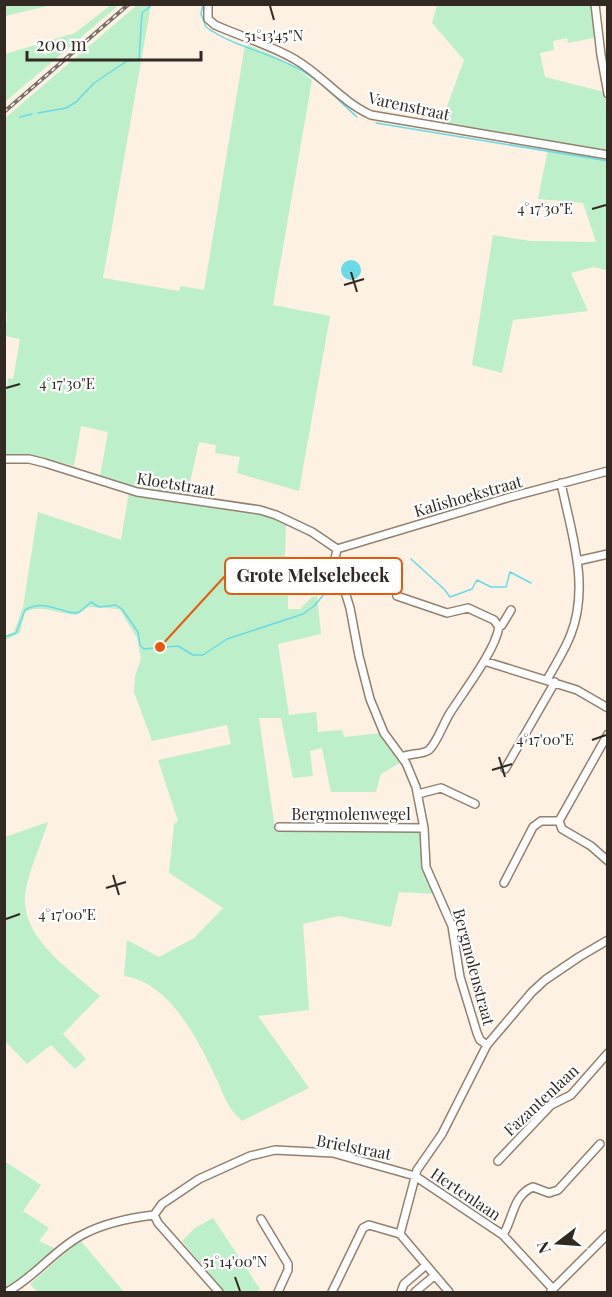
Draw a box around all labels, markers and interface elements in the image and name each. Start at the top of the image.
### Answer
scale bar [27,24,201,62]
text: 51°13'45"N [245,25,304,45]
text: 200 m [36,32,87,56]
street label: Varenstraat [365,86,452,124]
text: 4°17'30"E [517,198,573,218]
text: 4°17'30"E [39,373,95,393]
street label: Kloetstraat [135,467,217,500]
street label: Kalishoekstraat [411,470,525,521]
callout: Grote Melselebeek [225,558,402,594]
text: Grote Melselebeek [236,563,390,587]
text: 4°17'00"E [516,729,574,749]
street label: Bergmolenwegel [291,803,411,824]
text: 4°17'00"E [38,904,96,924]
street label: Bergmolenstraat [449,906,500,1028]
street label: Fazantenlaan [499,1059,583,1140]
street label: Brielstraat [315,1129,394,1164]
street label: Hertenlaan [427,1162,506,1225]
north arrow [528,1213,588,1273]
text: N [531,1239,555,1256]
text: 51°14'00"N [203,1251,268,1271]

